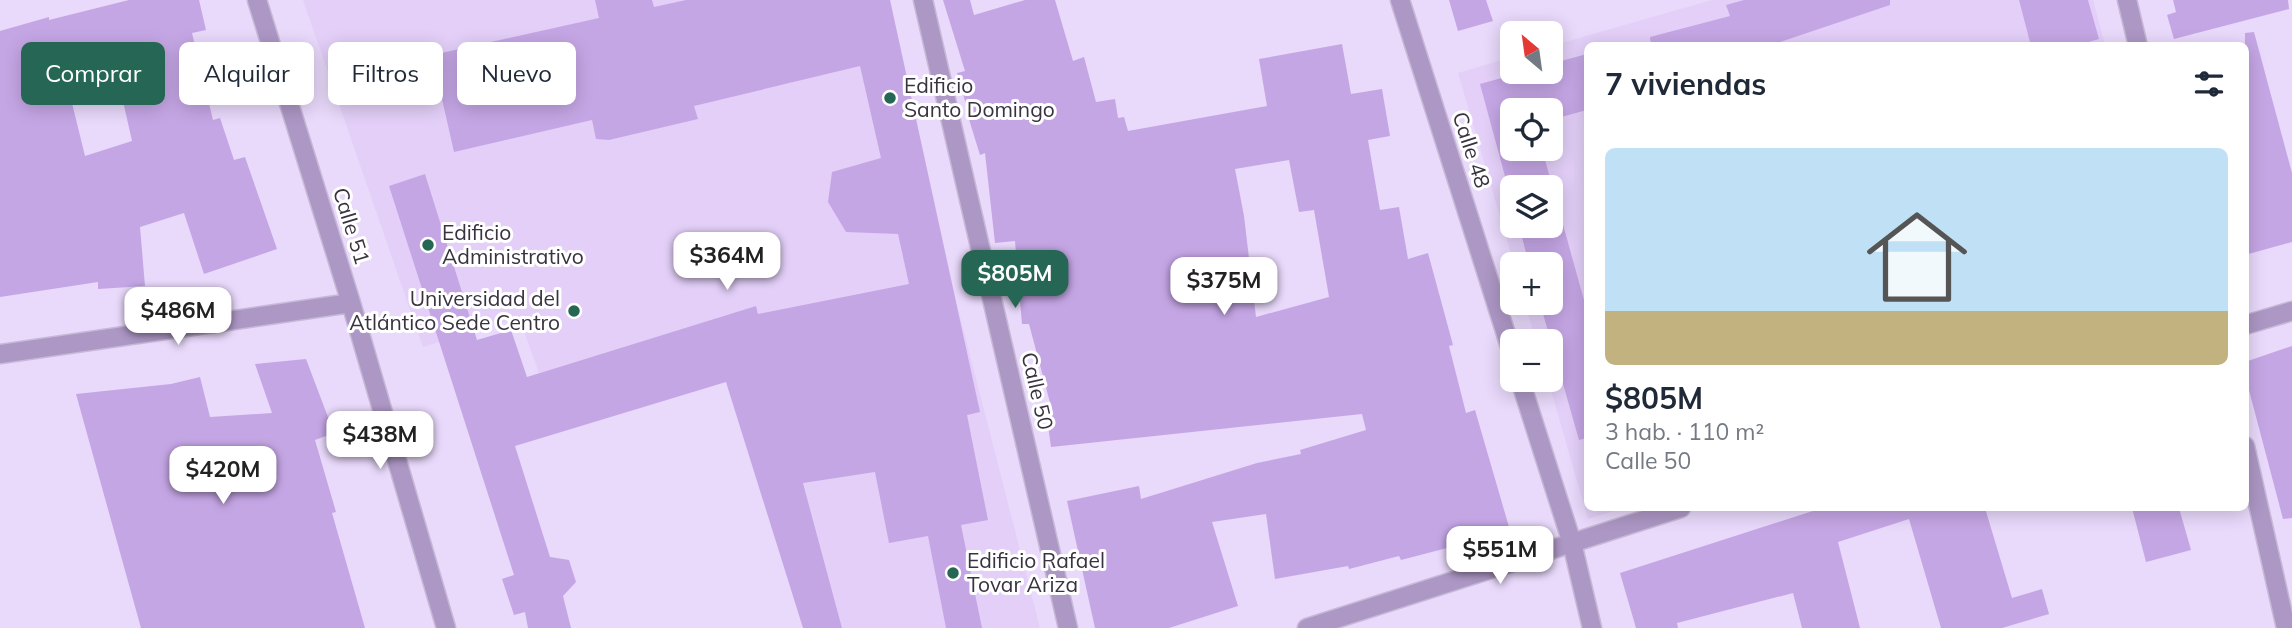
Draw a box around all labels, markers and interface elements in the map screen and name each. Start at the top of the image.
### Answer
north arrow [1500,21,1563,84]
map controls [1500,21,1563,392]
chip: Comprar [21,42,165,105]
chip: Alquilar [179,42,314,105]
chip: Filtros [328,42,443,105]
chip: Nuevo [457,42,576,105]
text: 7 viviendas [1605,65,1766,103]
icon: filters [2190,65,2228,103]
place label: Edificio Santo Domingo [904,72,1055,122]
marker: Edificio Santo Domingo [882,90,898,106]
button: locate [1500,98,1563,161]
street label: Calle 48 [1447,108,1496,191]
button: layers [1500,175,1563,238]
street label: Calle 51 [328,184,376,267]
icon: home [1854,194,1980,320]
place label: Edificio Administrativo [442,219,584,269]
pin: $364M [678,232,776,292]
marker: Edificio Administrativo [420,237,436,253]
text: $364M [689,240,765,269]
pin: $805M [966,250,1064,310]
button: + [1500,252,1563,315]
text: $805M [977,258,1053,287]
pin: $375M [1175,258,1273,317]
text: $375M [1186,265,1262,294]
place label: Universidad del Atlántico Sede Centro [349,285,560,335]
pin: $486M [129,288,227,347]
text: $486M [140,295,216,324]
marker: Universidad del Atlántico Sede Centro [566,303,582,319]
button: − [1500,329,1563,392]
street label: Calle 50 [1016,349,1059,432]
text: $805M [1605,379,1703,417]
pin: $438M [331,412,429,471]
text: 3 hab. · 110 m² [1605,417,1764,446]
text: $438M [342,419,418,448]
text: Calle 50 [1605,446,1691,475]
pin: $420M [174,447,272,506]
text: $420M [185,454,261,483]
pin: $551M [1451,526,1549,586]
text: $551M [1462,534,1538,563]
place label: Edificio Rafael Tovar Ariza [967,547,1105,597]
marker: Edificio Rafael Tovar Ariza [945,565,961,581]

